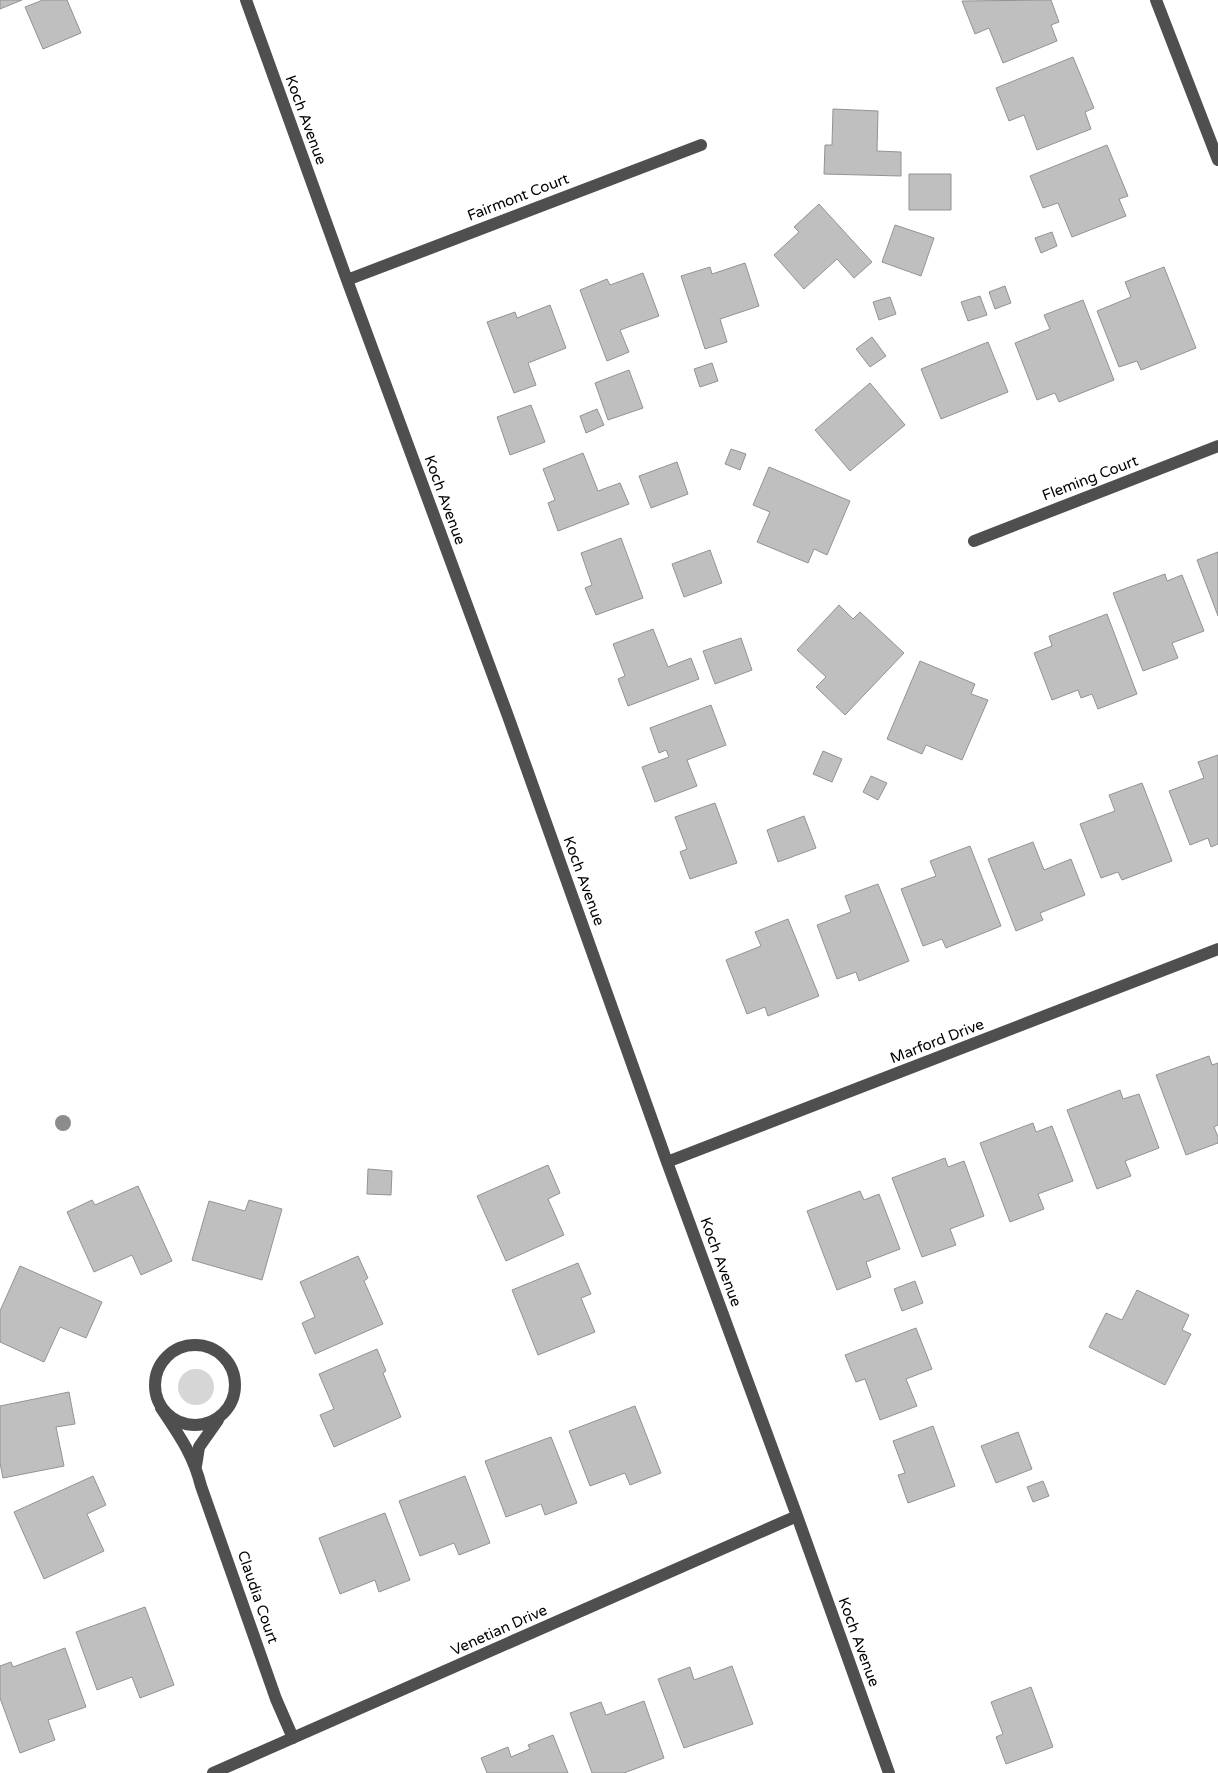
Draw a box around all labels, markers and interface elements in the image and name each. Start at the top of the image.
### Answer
street label: Koch Avenue [281,73,331,167]
street label: Fairmont Court [465,169,572,225]
street label: Fleming Court [1040,451,1141,505]
street label: Koch Avenue [420,453,470,547]
street label: Koch Avenue [559,834,609,928]
street label: Marford Drive [888,1015,986,1067]
street label: Koch Avenue [696,1215,746,1309]
street label: Claudia Court [234,1548,282,1646]
street label: Koch Avenue [834,1595,884,1689]
street label: Venetian Drive [448,1601,550,1659]

